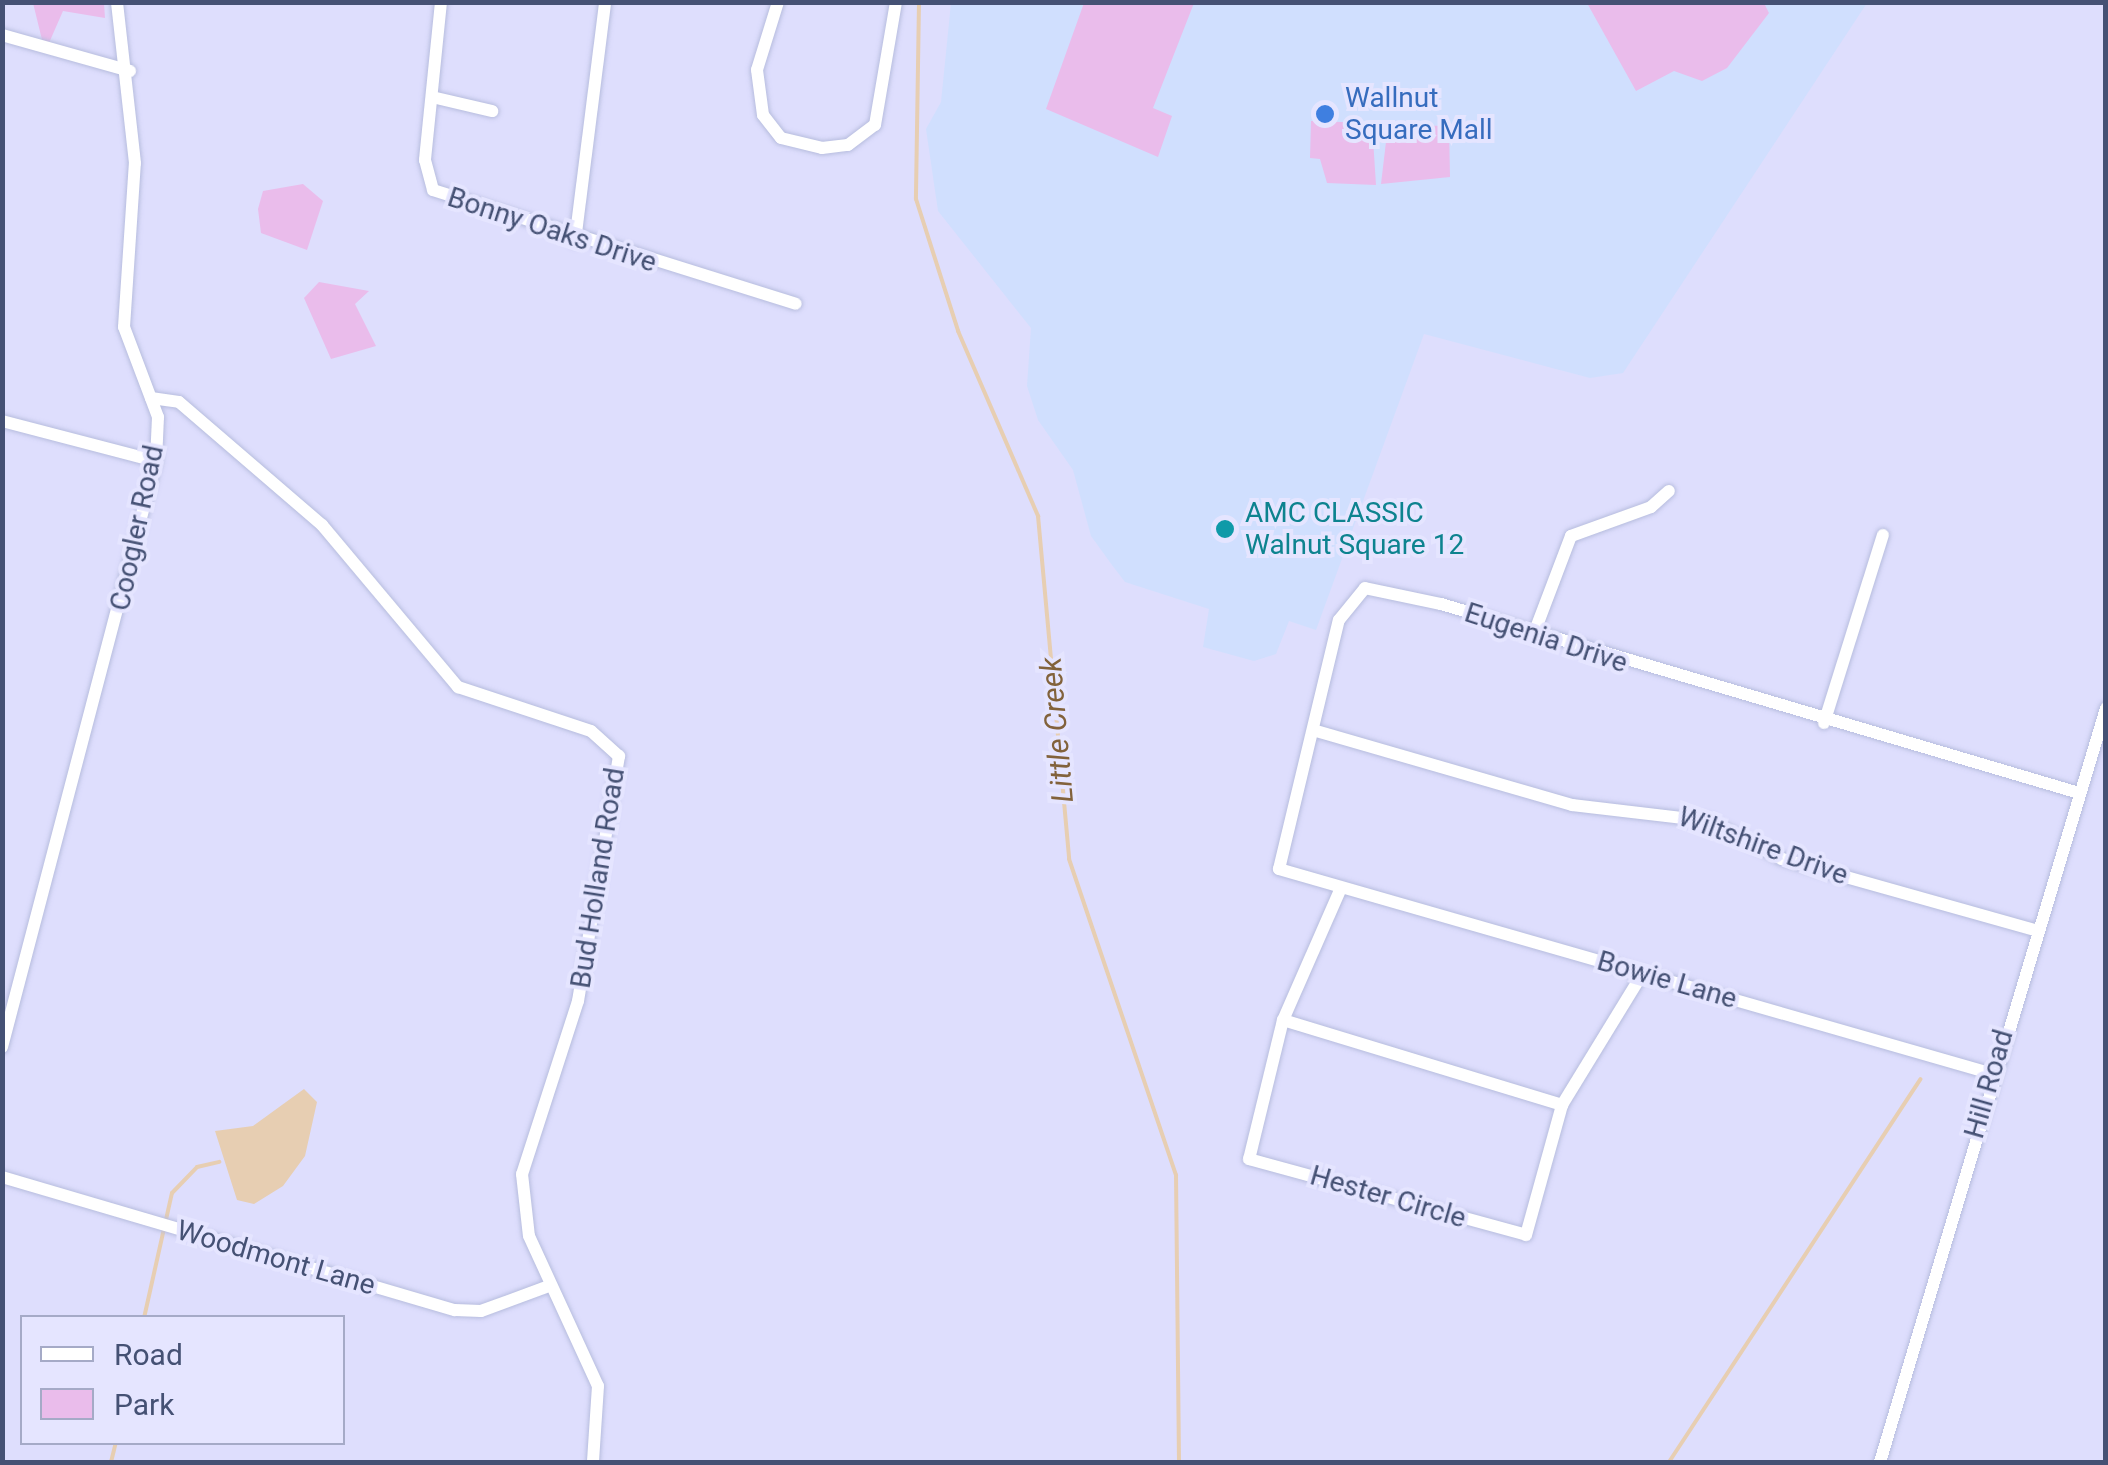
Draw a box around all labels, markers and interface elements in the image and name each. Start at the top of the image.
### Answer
place label: Wallnut Square Mall [1345,81,1493,147]
marker: Wallnut Square Mall [1314,103,1336,125]
street label: Bonny Oaks Drive [443,180,661,280]
street label: Coogler Road [103,442,171,614]
place label: AMC CLASSIC Walnut Square 12 [1245,496,1464,562]
marker: AMC CLASSIC Walnut Square 12 [1214,518,1236,540]
street label: Eugenia Drive [1460,596,1632,680]
water label: Little Creek [1033,656,1081,804]
street label: Bud Holland Road [564,765,632,991]
street label: Wiltshire Drive [1674,800,1852,892]
street label: Bowie Lane [1593,944,1741,1016]
street label: Hill Road [1957,1026,2021,1142]
street label: Hester Circle [1306,1159,1470,1235]
street label: Woodmont Lane [173,1214,379,1302]
legend [20,1315,345,1445]
text: Road [114,1337,183,1372]
text: Park [114,1387,174,1422]

